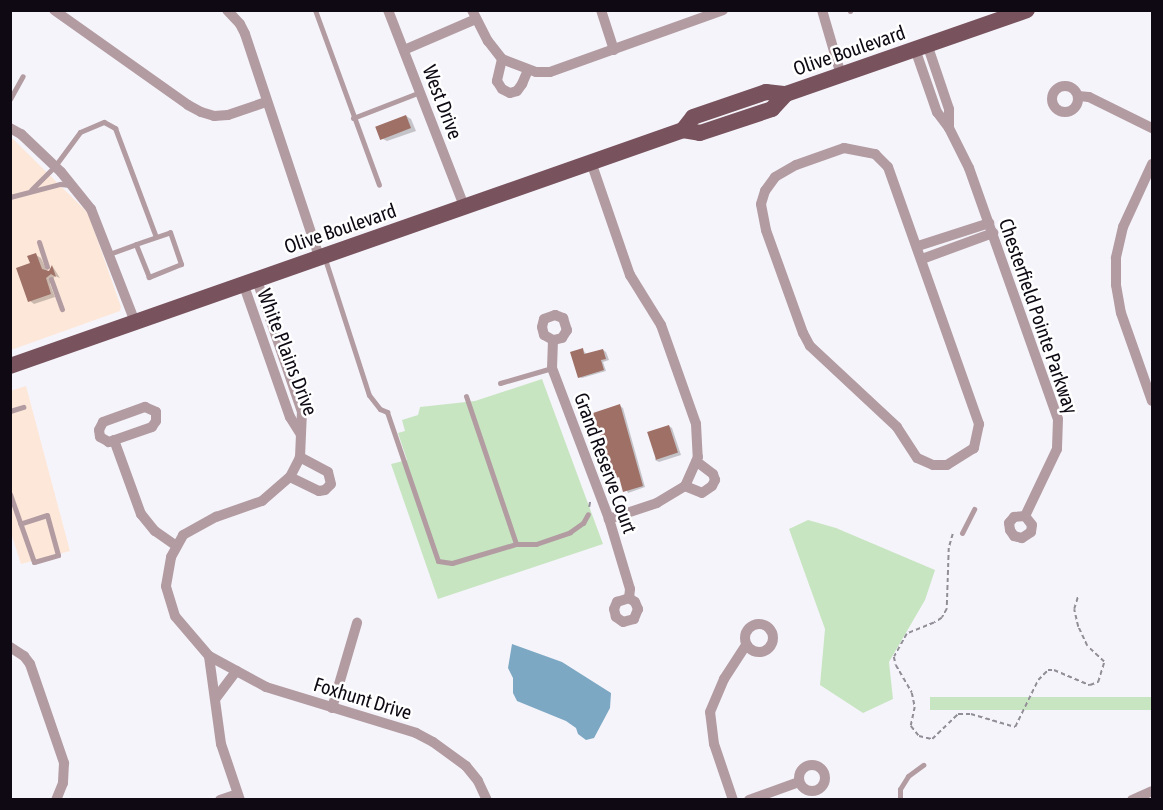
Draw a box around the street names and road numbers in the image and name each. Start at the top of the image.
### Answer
street label: Olive Boulevard [790,20,908,80]
street label: West Drive [418,62,468,142]
street label: Olive Boulevard [281,198,399,258]
street label: Chesterfield Pointe Parkway [994,215,1084,417]
street label: White Plains Drive [253,285,323,419]
street label: Grand Reserve Court [569,389,643,537]
street label: Foxhunt Drive [311,672,415,724]

